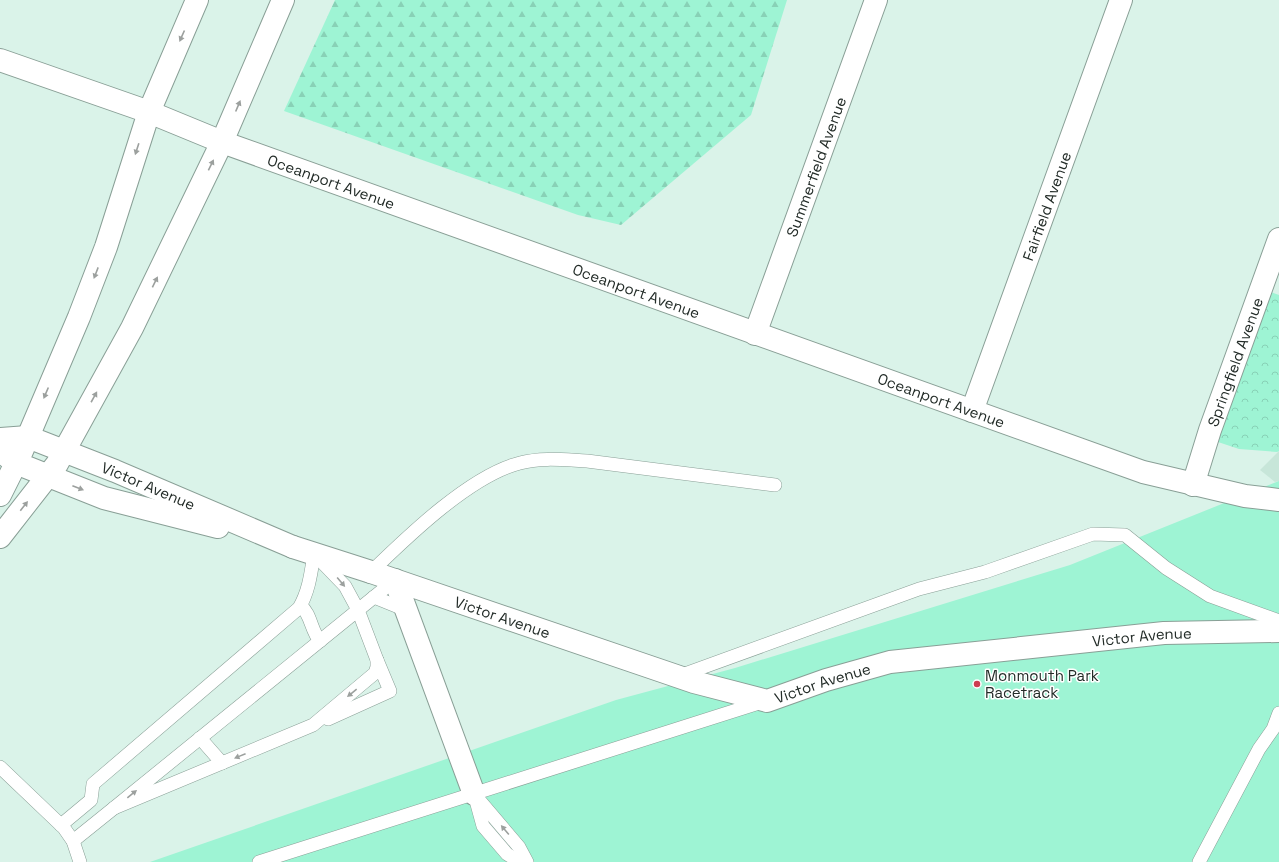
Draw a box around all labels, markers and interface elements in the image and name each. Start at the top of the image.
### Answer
one-way arrow [179,30,185,41]
street label: Summerfield Avenue [782,94,850,239]
one-way arrow [235,100,241,112]
one-way arrow [134,144,140,156]
street label: Fairfield Avenue [1018,149,1075,263]
street label: Oceanport Avenue [265,150,398,213]
one-way arrow [208,159,214,171]
street label: Oceanport Avenue [570,259,703,322]
one-way arrow [92,267,98,279]
one-way arrow [151,276,158,287]
street label: Springfield Avenue [1203,295,1267,429]
street label: Oceanport Avenue [875,368,1008,431]
one-way arrow [43,387,49,399]
one-way arrow [91,391,98,403]
street label: Victor Avenue [99,457,198,514]
one-way arrow [73,485,85,491]
one-way arrow [20,500,28,511]
one-way arrow [337,577,346,587]
street label: Victor Avenue [452,592,553,642]
street label: Victor Avenue [1091,623,1192,650]
street label: Victor Avenue [772,658,873,707]
place label: Monmouth Park Racetrack [985,666,1099,702]
marker: Monmouth Park Racetrack [972,679,982,689]
one-way arrow [347,689,357,697]
one-way arrow [233,753,245,759]
one-way arrow [126,789,137,798]
one-way arrow [500,825,509,836]

